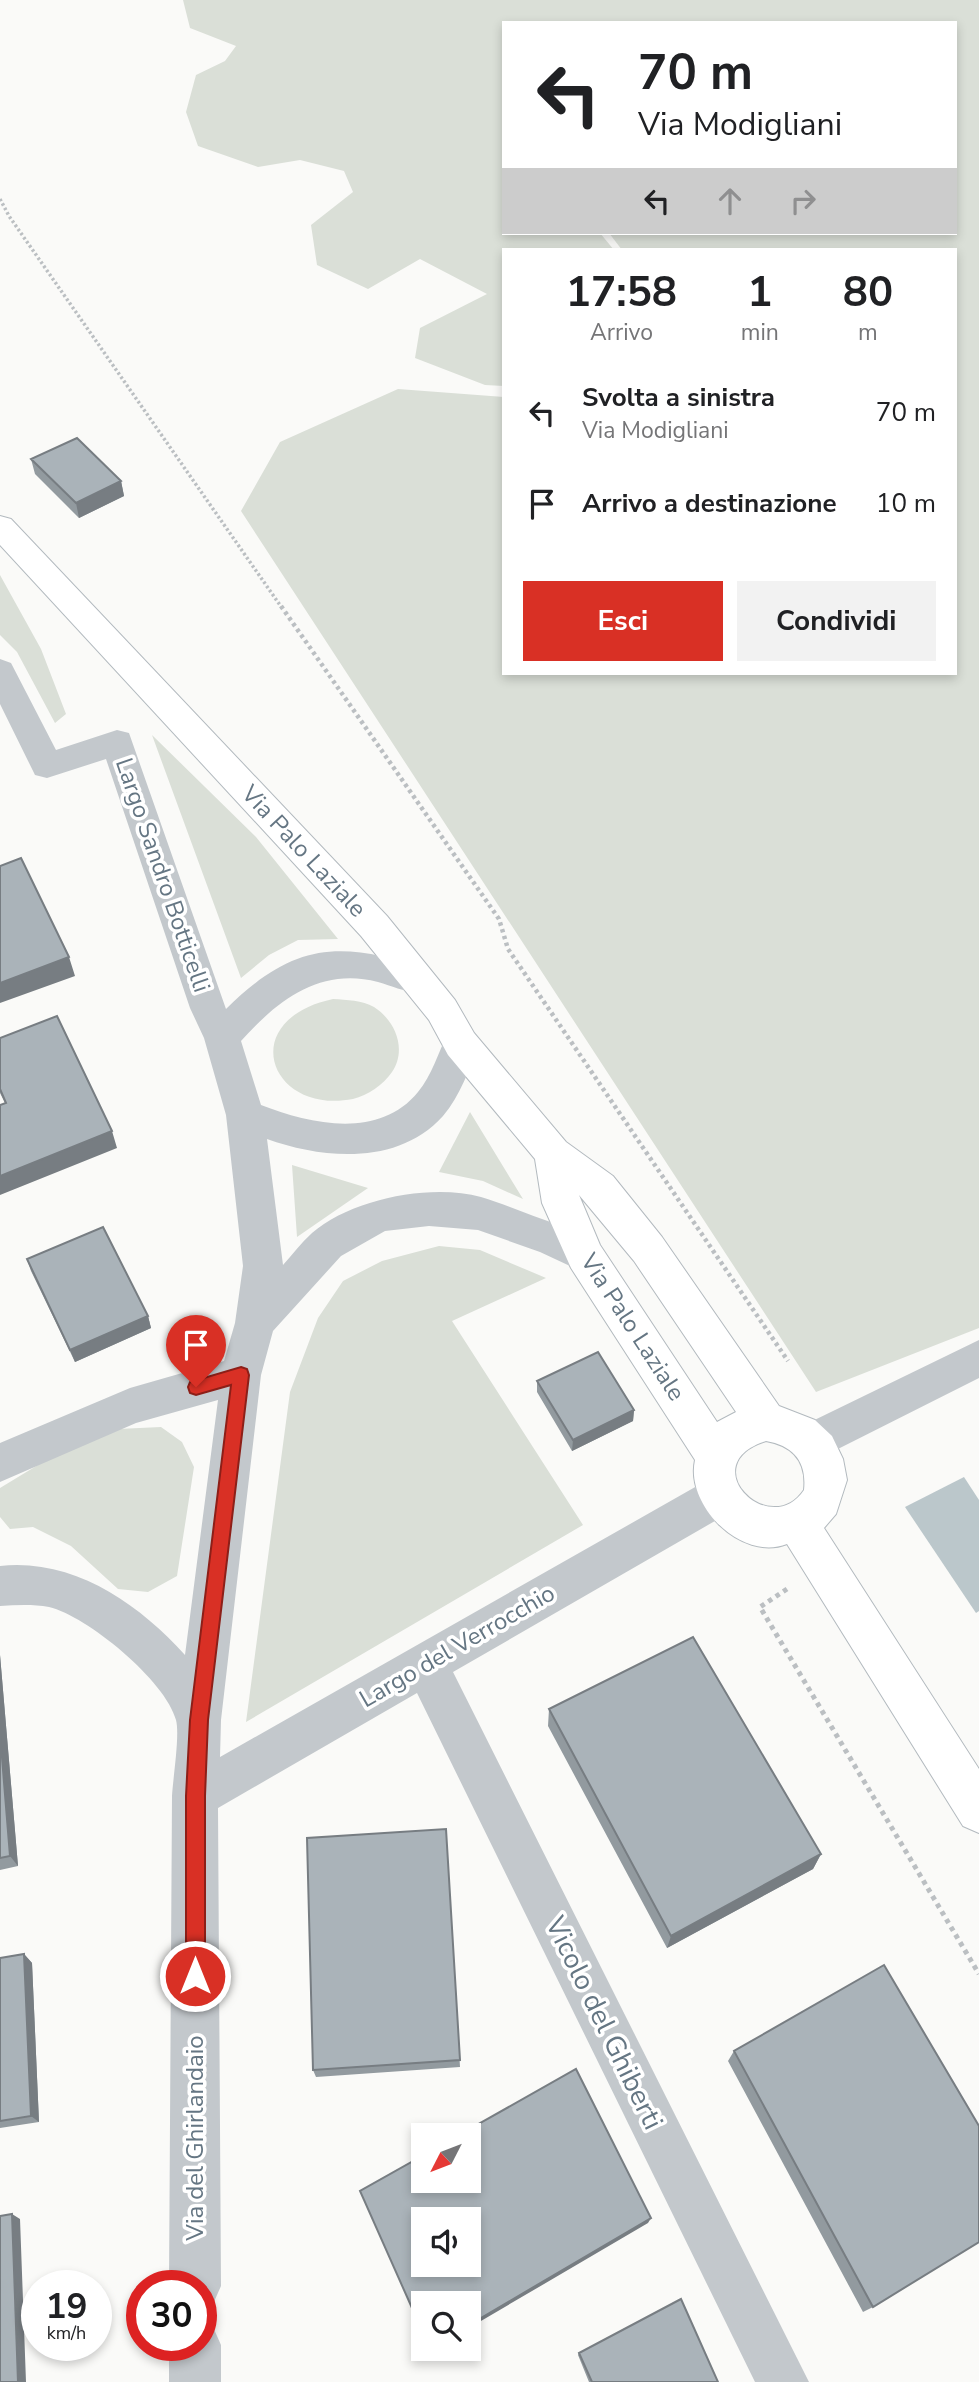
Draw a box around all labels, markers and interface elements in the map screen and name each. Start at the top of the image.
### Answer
text: 70 m [638,39,753,106]
icon: left [523,49,614,140]
text: Via Modigliani [638,103,842,146]
icon: left [638,182,676,220]
icon: ahead [711,182,749,220]
icon: right [784,182,822,220]
text: 17:58 [566,264,677,321]
text: 1 [747,264,772,321]
text: 80 [843,264,893,321]
text: Arrivo [590,317,653,348]
text: min [741,317,779,348]
text: m [858,317,878,348]
text: Svolta a sinistra [582,380,775,415]
icon: left [523,394,561,432]
text: 70 m [876,395,936,430]
text: Via Modigliani [582,415,729,446]
icon: arrive [523,485,561,523]
text: Arrivo a destinazione [582,486,837,521]
text: 10 m [876,486,936,521]
button: Esci [523,581,723,661]
button: Condividi [737,581,936,661]
street label: Largo Sandro Botticelli [108,754,218,996]
street label: Via Palo Laziale [234,777,374,924]
street label: Via Palo Laziale [573,1246,693,1407]
pin [166,1315,226,1387]
icon: arrive [177,1326,215,1364]
street label: Largo del Verrocchio [353,1577,561,1715]
street label: Vicolo del Ghiberti [535,1909,672,2136]
position arrow [158,1939,232,2013]
street label: Via del Ghirlandaio [179,2035,211,2242]
north arrow [411,2123,481,2193]
map controls [411,2123,481,2361]
button: sound [411,2207,481,2277]
speed limit sign: 30 [126,2270,217,2361]
text: 19 [45,2283,88,2330]
button: search [411,2291,481,2361]
text: km/h [47,2321,86,2345]

